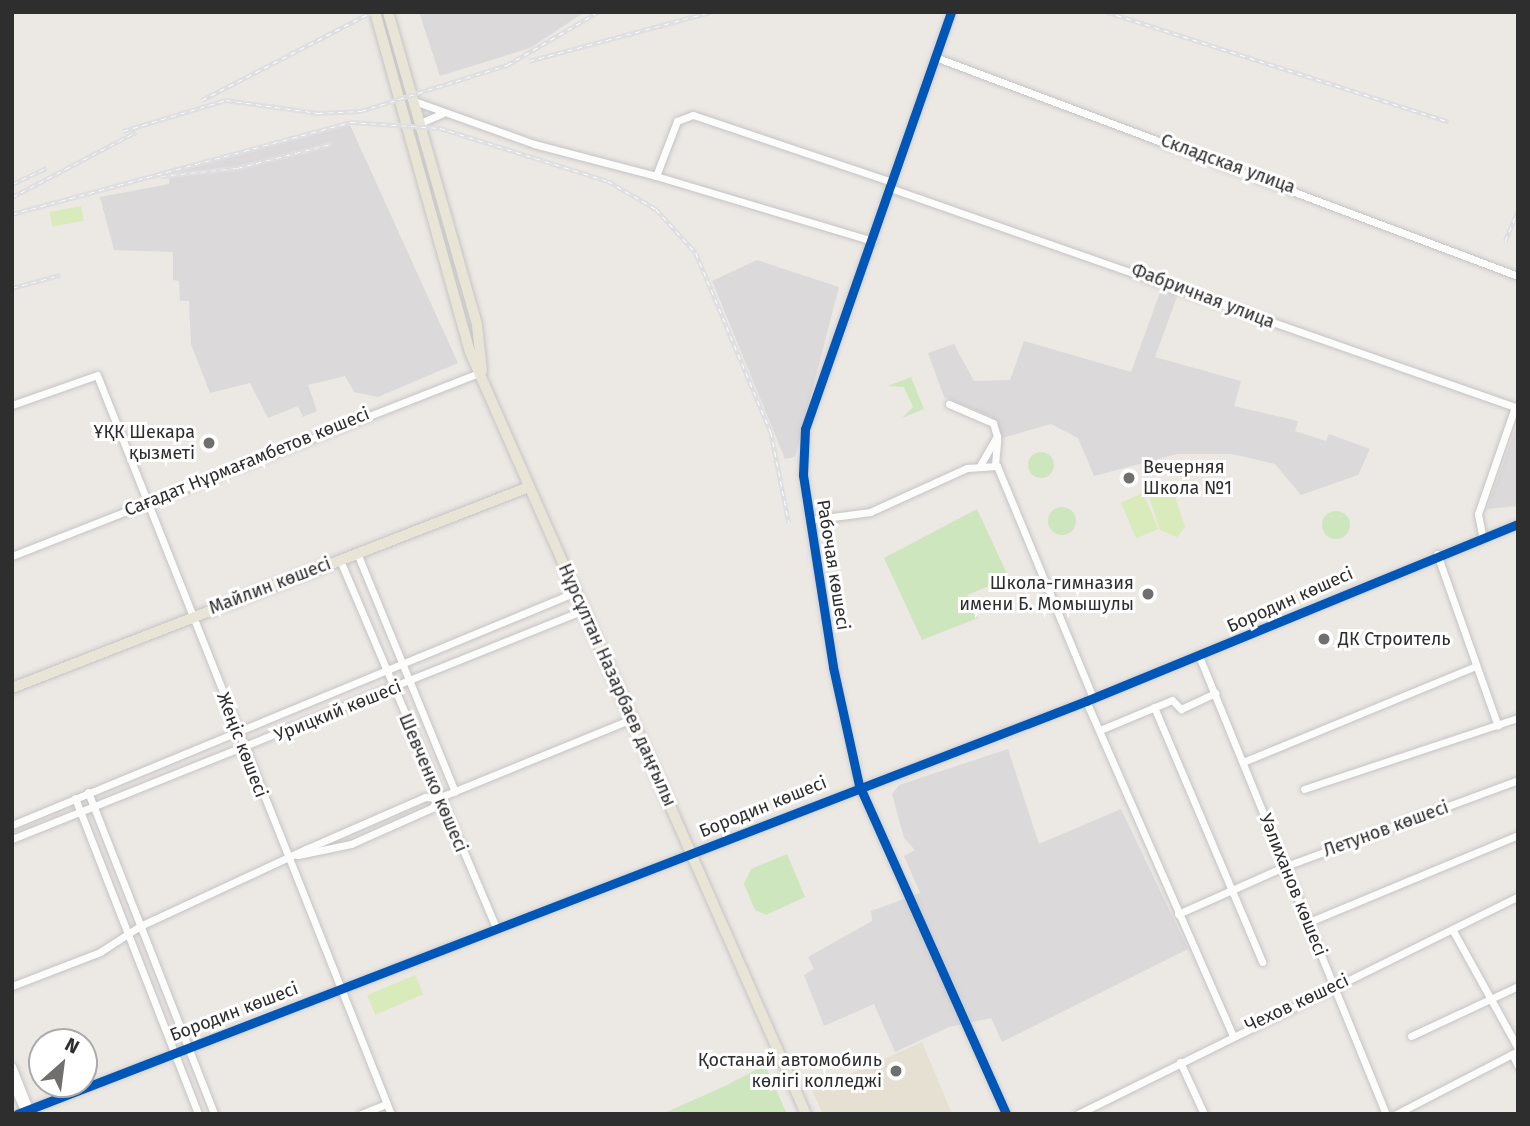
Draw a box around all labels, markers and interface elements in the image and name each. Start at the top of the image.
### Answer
street label: Складская улица [1158,130,1298,198]
street label: Фабричная улица [1128,259,1278,333]
street label: Сағадат Нұрмағамбетов көшесі [121,403,373,521]
place label: ҰҚК Шекара қызметі [93,422,195,464]
marker: ҰҚК Шекара қызметі [201,435,217,451]
place label: Вечерняя Школа №1 [1143,457,1232,500]
marker: Вечерняя Школа №1 [1121,470,1137,486]
street label: Рабочая көшесі [812,498,854,632]
street label: Майлин көшесі [206,553,334,619]
street label: Нұрсұлтан Назарбаев даңғылы [554,560,680,810]
street label: Бородин көшесі [1224,563,1356,637]
place label: Школа-гимназия имени Б. Момышулы [959,573,1134,616]
marker: Школа-гимназия имени Б. Момышулы [1140,586,1156,602]
place label: ДК Строитель [1338,628,1451,650]
marker: ДК Строитель [1316,631,1332,647]
street label: Урицкий көшесі [271,676,405,746]
street label: Жеңіс көшесі [212,689,272,801]
street label: Шевченко көшесі [394,710,472,856]
street label: Бородин көшесі [696,772,830,842]
street label: Летунов көшесі [1320,796,1452,862]
street label: Уәлиханов көшесі [1255,811,1331,959]
street label: Чехов көшесі [1242,970,1352,1036]
street label: Бородин көшесі [167,978,301,1046]
north arrow [28,1028,98,1098]
text: N [61,1033,83,1059]
place label: Қостанай автомобиль көлігі колледжі [698,1050,882,1092]
marker: Қостанай автомобиль көлігі колледжі [888,1063,904,1079]

